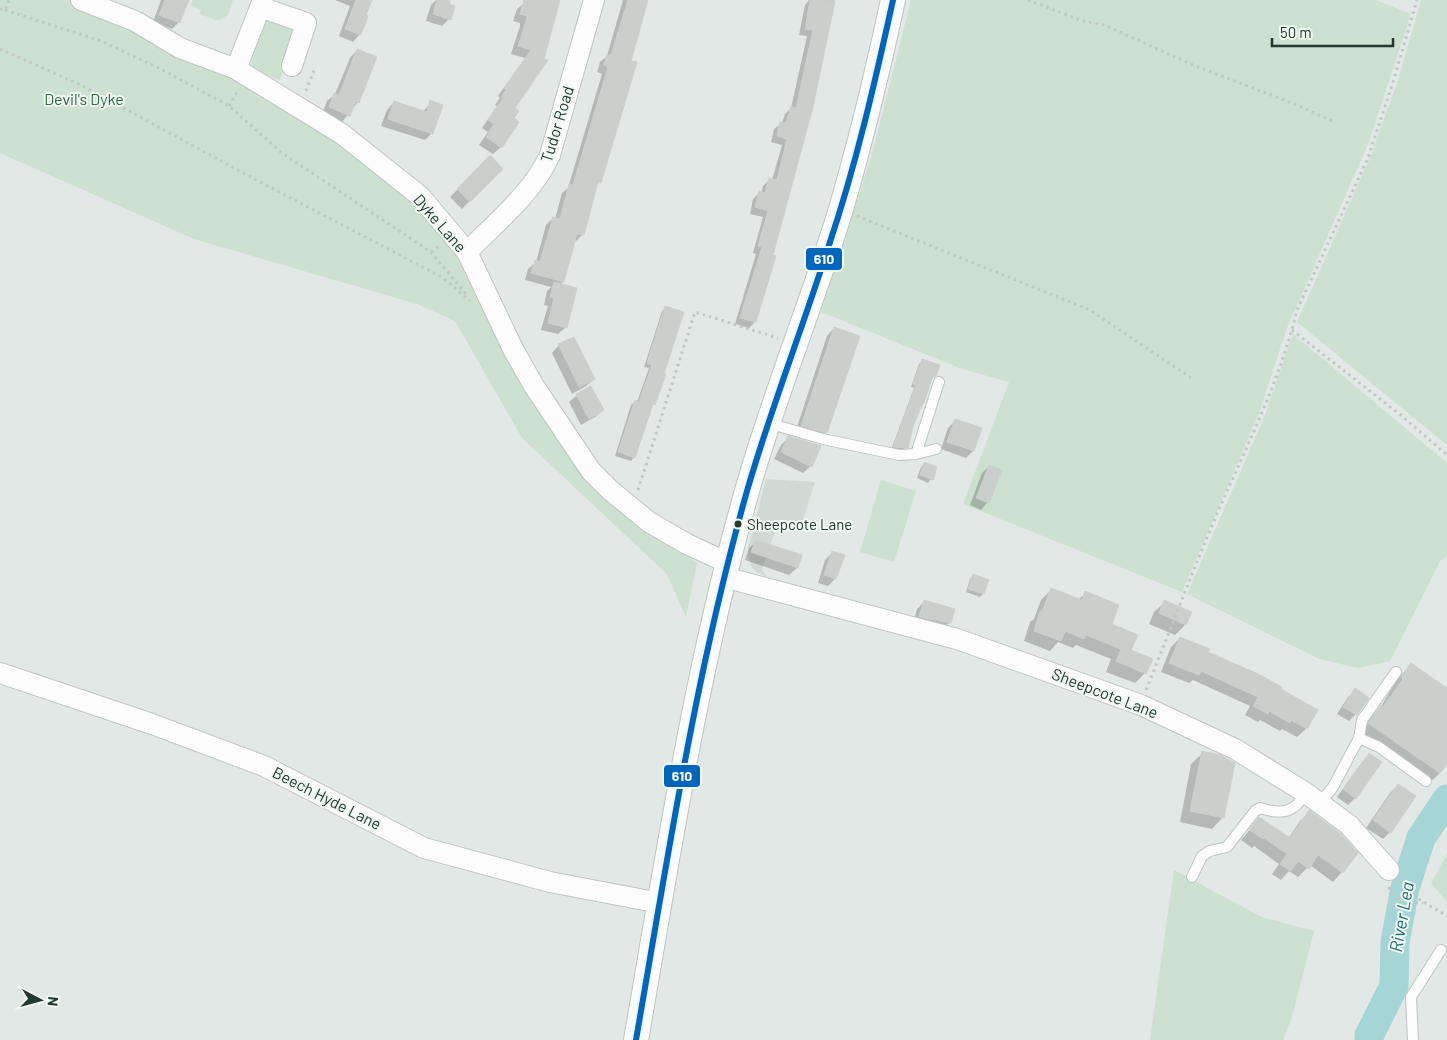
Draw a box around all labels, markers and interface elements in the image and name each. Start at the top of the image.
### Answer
scale bar [1272,15,1393,47]
text: 50 m [1280,23,1312,41]
street label: Tudor Road [536,83,577,164]
park label: Devil's Dyke [44,89,124,108]
street label: Dyke Lane [410,190,471,256]
line badge: 610 [805,247,843,271]
text: 610 [814,250,834,267]
place label: Sheepcote Lane [747,515,852,533]
marker: Sheepcote Lane [733,519,743,529]
street label: Sheepcote Lane [1049,664,1161,721]
street label: Beech Hyde Lane [270,762,385,833]
line badge: 610 [663,764,701,788]
text: 610 [672,767,692,784]
water label: River Lea [1384,880,1418,954]
north arrow [15,975,65,1025]
text: N [44,996,62,1007]

